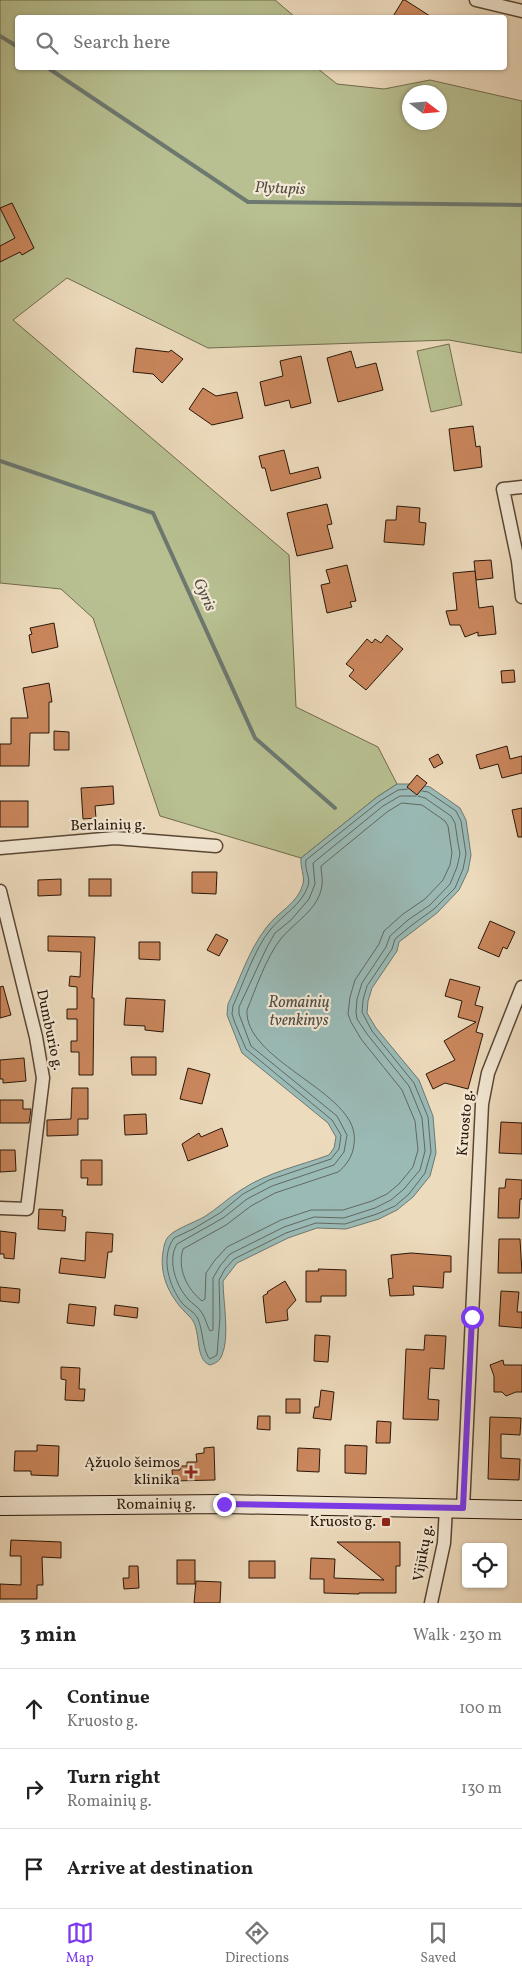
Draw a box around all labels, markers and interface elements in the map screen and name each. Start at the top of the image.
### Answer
search box [15,15,507,70]
icon: search [33,29,61,57]
text: Search here [73,30,170,56]
north arrow [402,85,447,130]
water label: Plytupis [254,177,306,201]
water label: Gyris [187,575,221,615]
street label: Berlainių g. [70,815,146,837]
street label: Dumburio g. [30,988,68,1072]
water label: Romainių tvenkinys [268,992,330,1032]
street label: Kruosto g. [453,1089,479,1157]
route start [461,1306,484,1329]
place label: Ąžuolo šeimos klinika [84,1453,180,1491]
marker: Ąžuolo šeimos klinika [184,1465,198,1479]
route end [213,1493,236,1516]
street label: Romainių g. [116,1494,196,1515]
place label: Kruosto g. [309,1512,376,1533]
marker: Kruosto g. [380,1516,392,1528]
street label: Vijūkų g. [409,1523,439,1583]
map controls [462,1543,507,1588]
button: locate [462,1543,507,1588]
text: 3 min [20,1621,76,1650]
text: Walk · 230 m [413,1625,502,1647]
text: Continue [67,1685,150,1711]
icon: ahead [20,1695,48,1723]
text: 100 m [459,1698,502,1720]
text: Kruosto g. [67,1711,138,1733]
text: Turn right [67,1765,160,1791]
icon: right [20,1775,48,1803]
text: 130 m [461,1778,502,1800]
text: Romainių g. [67,1791,152,1813]
icon: arrive [20,1855,48,1883]
text: Arrive at destination [67,1856,253,1882]
tab: Map [66,1919,94,1968]
tab: Directions [225,1919,289,1968]
tab: Saved [420,1919,456,1968]

